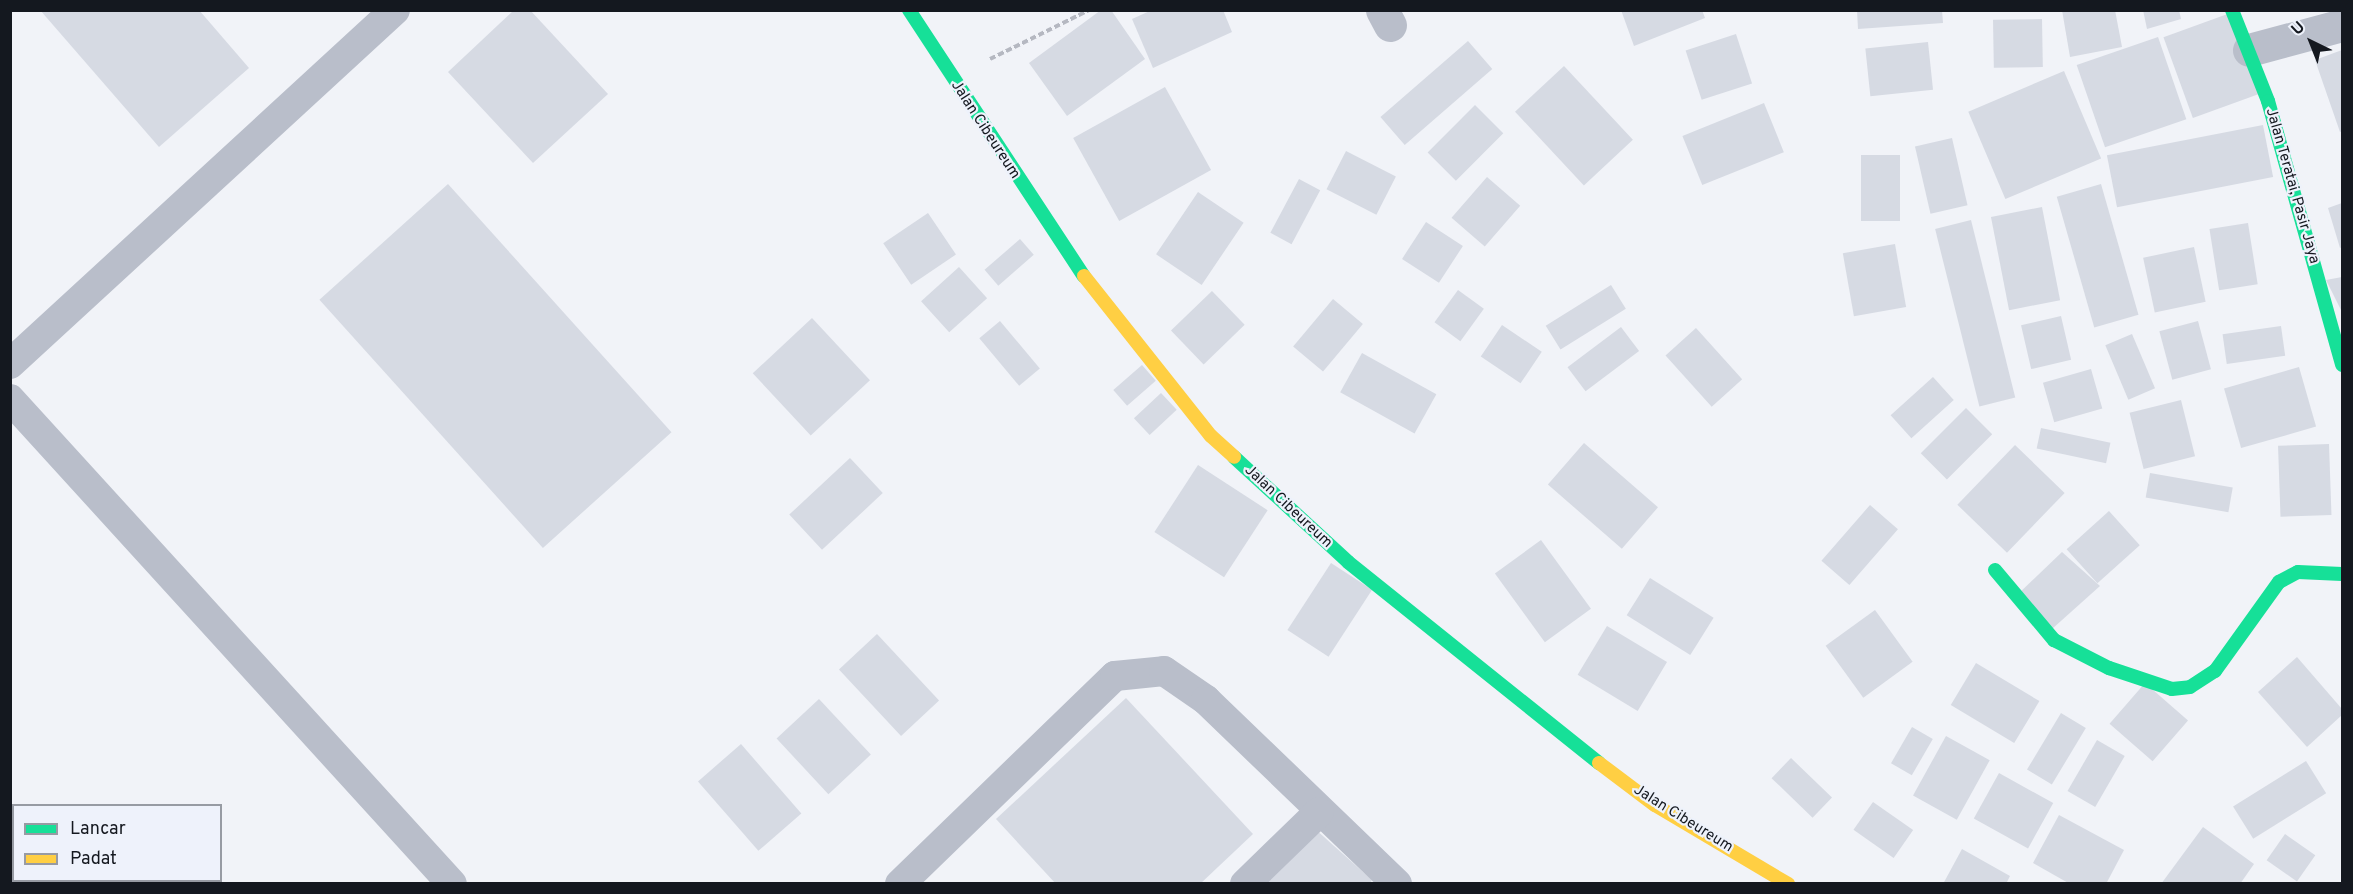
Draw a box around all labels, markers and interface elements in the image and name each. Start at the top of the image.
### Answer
north arrow [2281,12,2341,72]
text: U [2288,18,2310,40]
street label: Jalan Cibeureum [947,77,1023,183]
street label: Jalan Teratai, Pasir Jaya [2261,106,2323,266]
street label: Jalan Cibeureum [1240,462,1336,552]
street label: Jalan Cibeureum [1630,781,1736,857]
legend [12,804,222,882]
text: Lancar [70,818,126,841]
text: Padat [70,848,117,871]

